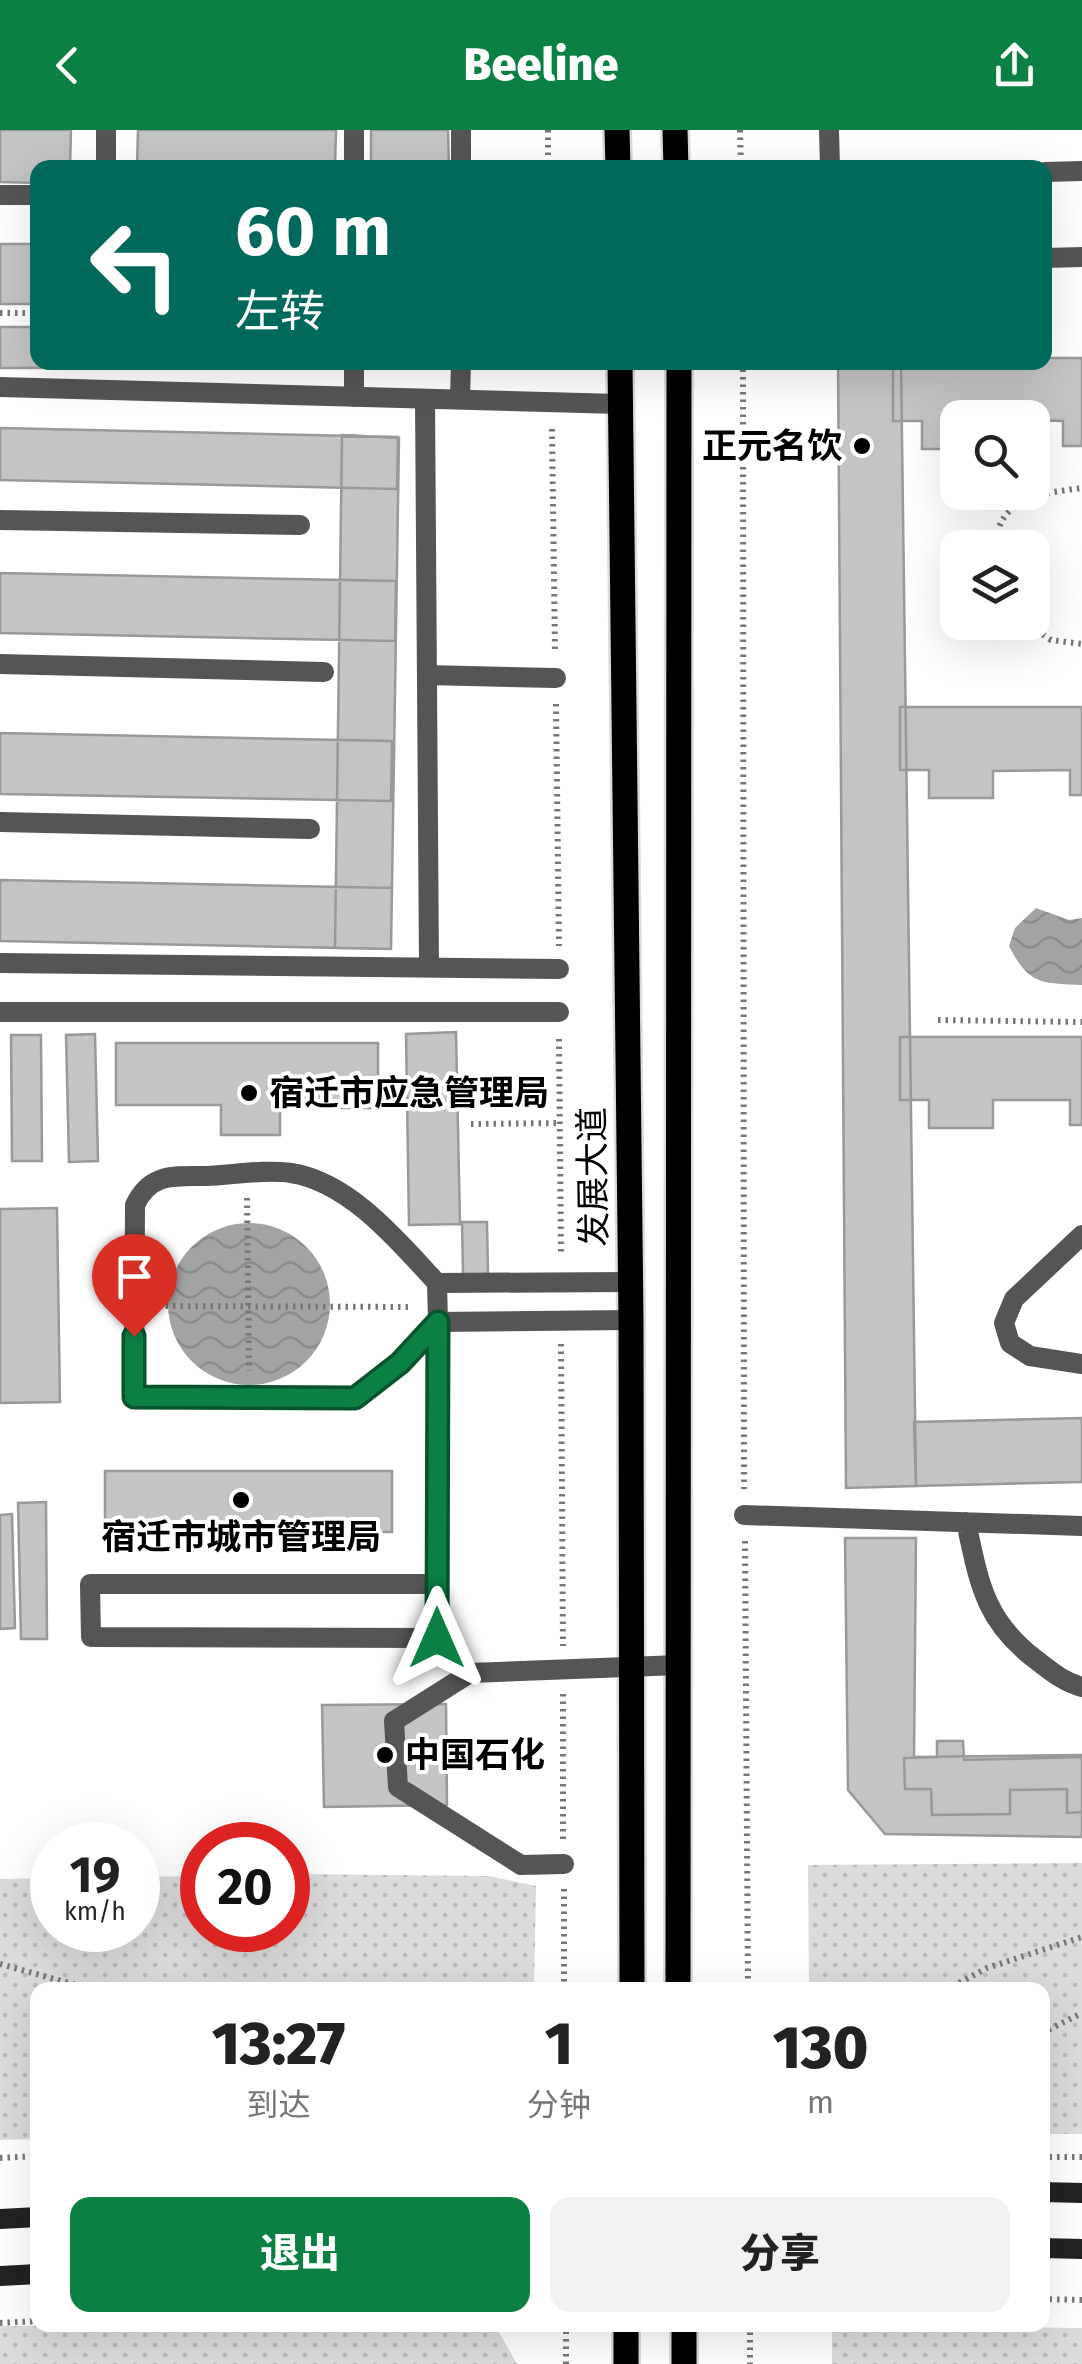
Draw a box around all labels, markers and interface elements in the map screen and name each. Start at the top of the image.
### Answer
icon: back [40,38,95,93]
text: Beeline [464,38,618,92]
icon: share [987,38,1042,93]
text: 60 m [235,190,391,274]
icon: left [70,200,200,330]
text: 左转 [235,285,325,339]
map controls [940,400,1050,640]
button: search [940,400,1050,510]
place label: 正元名饮 [702,425,843,467]
marker: 正元名饮 [851,435,873,457]
button: layers [940,530,1050,640]
place label: 宿迁市应急管理局 [269,1072,549,1114]
marker: 宿迁市应急管理局 [238,1082,260,1104]
street label: 发展大道 [571,1107,615,1247]
pin [92,1234,177,1337]
icon: arrive [107,1249,162,1304]
marker: 宿迁市城市管理局 [230,1489,252,1511]
place label: 宿迁市城市管理局 [101,1516,381,1558]
position arrow [385,1586,489,1690]
place label: 中国石化 [405,1734,545,1776]
marker: 中国石化 [374,1744,396,1766]
speed limit sign: 20 [180,1822,310,1952]
text: 19 [69,1845,121,1905]
text: km/h [64,1897,126,1927]
text: 13:27 [212,2008,345,2080]
text: 1 [545,2008,573,2080]
text: 130 [773,2012,868,2084]
text: m [807,2083,834,2121]
text: 到达 [246,2086,311,2124]
text: 分钟 [527,2086,591,2124]
button: 退出 [70,2197,530,2312]
button: 分享 [550,2197,1010,2312]

